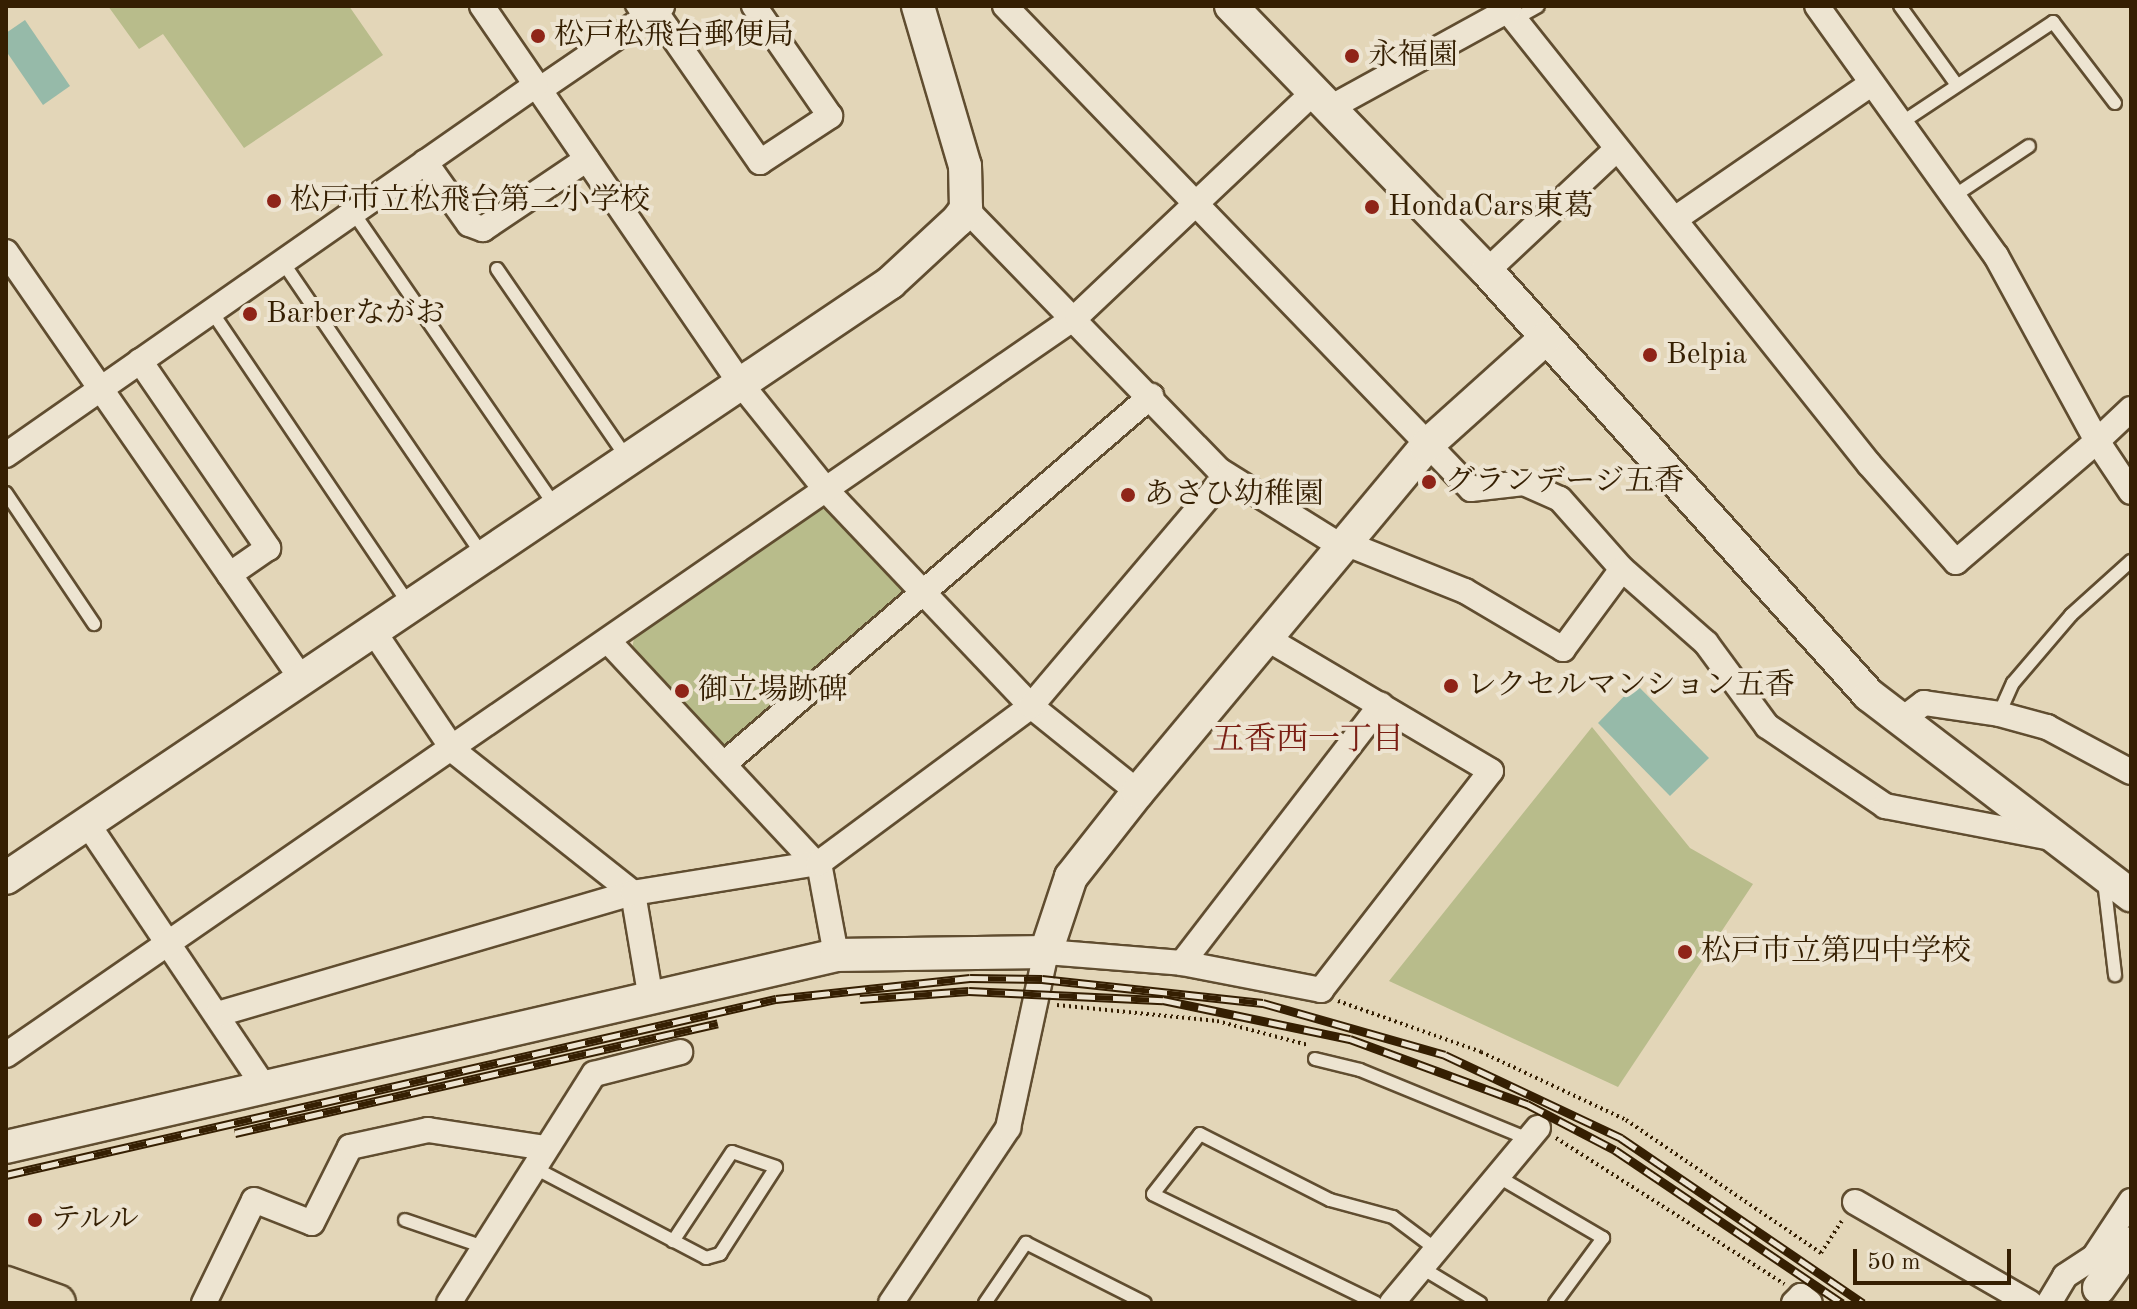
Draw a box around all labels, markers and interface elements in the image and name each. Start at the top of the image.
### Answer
place label: 松戸松飛台郵便局 [554,18,794,54]
marker: 松戸松飛台郵便局 [529,27,547,45]
place label: 永福園 [1368,38,1458,74]
marker: 永福園 [1343,47,1361,65]
place label: 松戸市立松飛台第二小学校 [290,183,650,219]
place label: HondaCars東葛 [1388,189,1593,225]
marker: 松戸市立松飛台第二小学校 [265,192,283,210]
marker: HondaCars東葛 [1363,198,1381,216]
place label: Barberながお [266,296,445,332]
marker: Barberながお [241,305,259,323]
place label: Belpia [1666,337,1747,373]
marker: Belpia [1641,346,1659,364]
place label: グランデージ五香 [1445,464,1685,500]
marker: グランデージ五香 [1420,473,1438,491]
place label: あさひ幼稚園 [1144,477,1324,513]
marker: あさひ幼稚園 [1119,486,1137,504]
place label: レクセルマンション五香 [1467,668,1797,704]
place label: 御立場跡碑 [698,673,848,709]
marker: レクセルマンション五香 [1442,677,1460,695]
marker: 御立場跡碑 [673,682,691,700]
district label: 五香西一丁目 [1212,722,1404,760]
place label: 松戸市立第四中学校 [1701,934,1971,970]
marker: 松戸市立第四中学校 [1676,943,1694,961]
place label: テルル [51,1202,141,1238]
marker: テルル [26,1211,44,1229]
scale bar [1857,1233,2015,1283]
text: 50 m [1867,1251,1921,1275]

